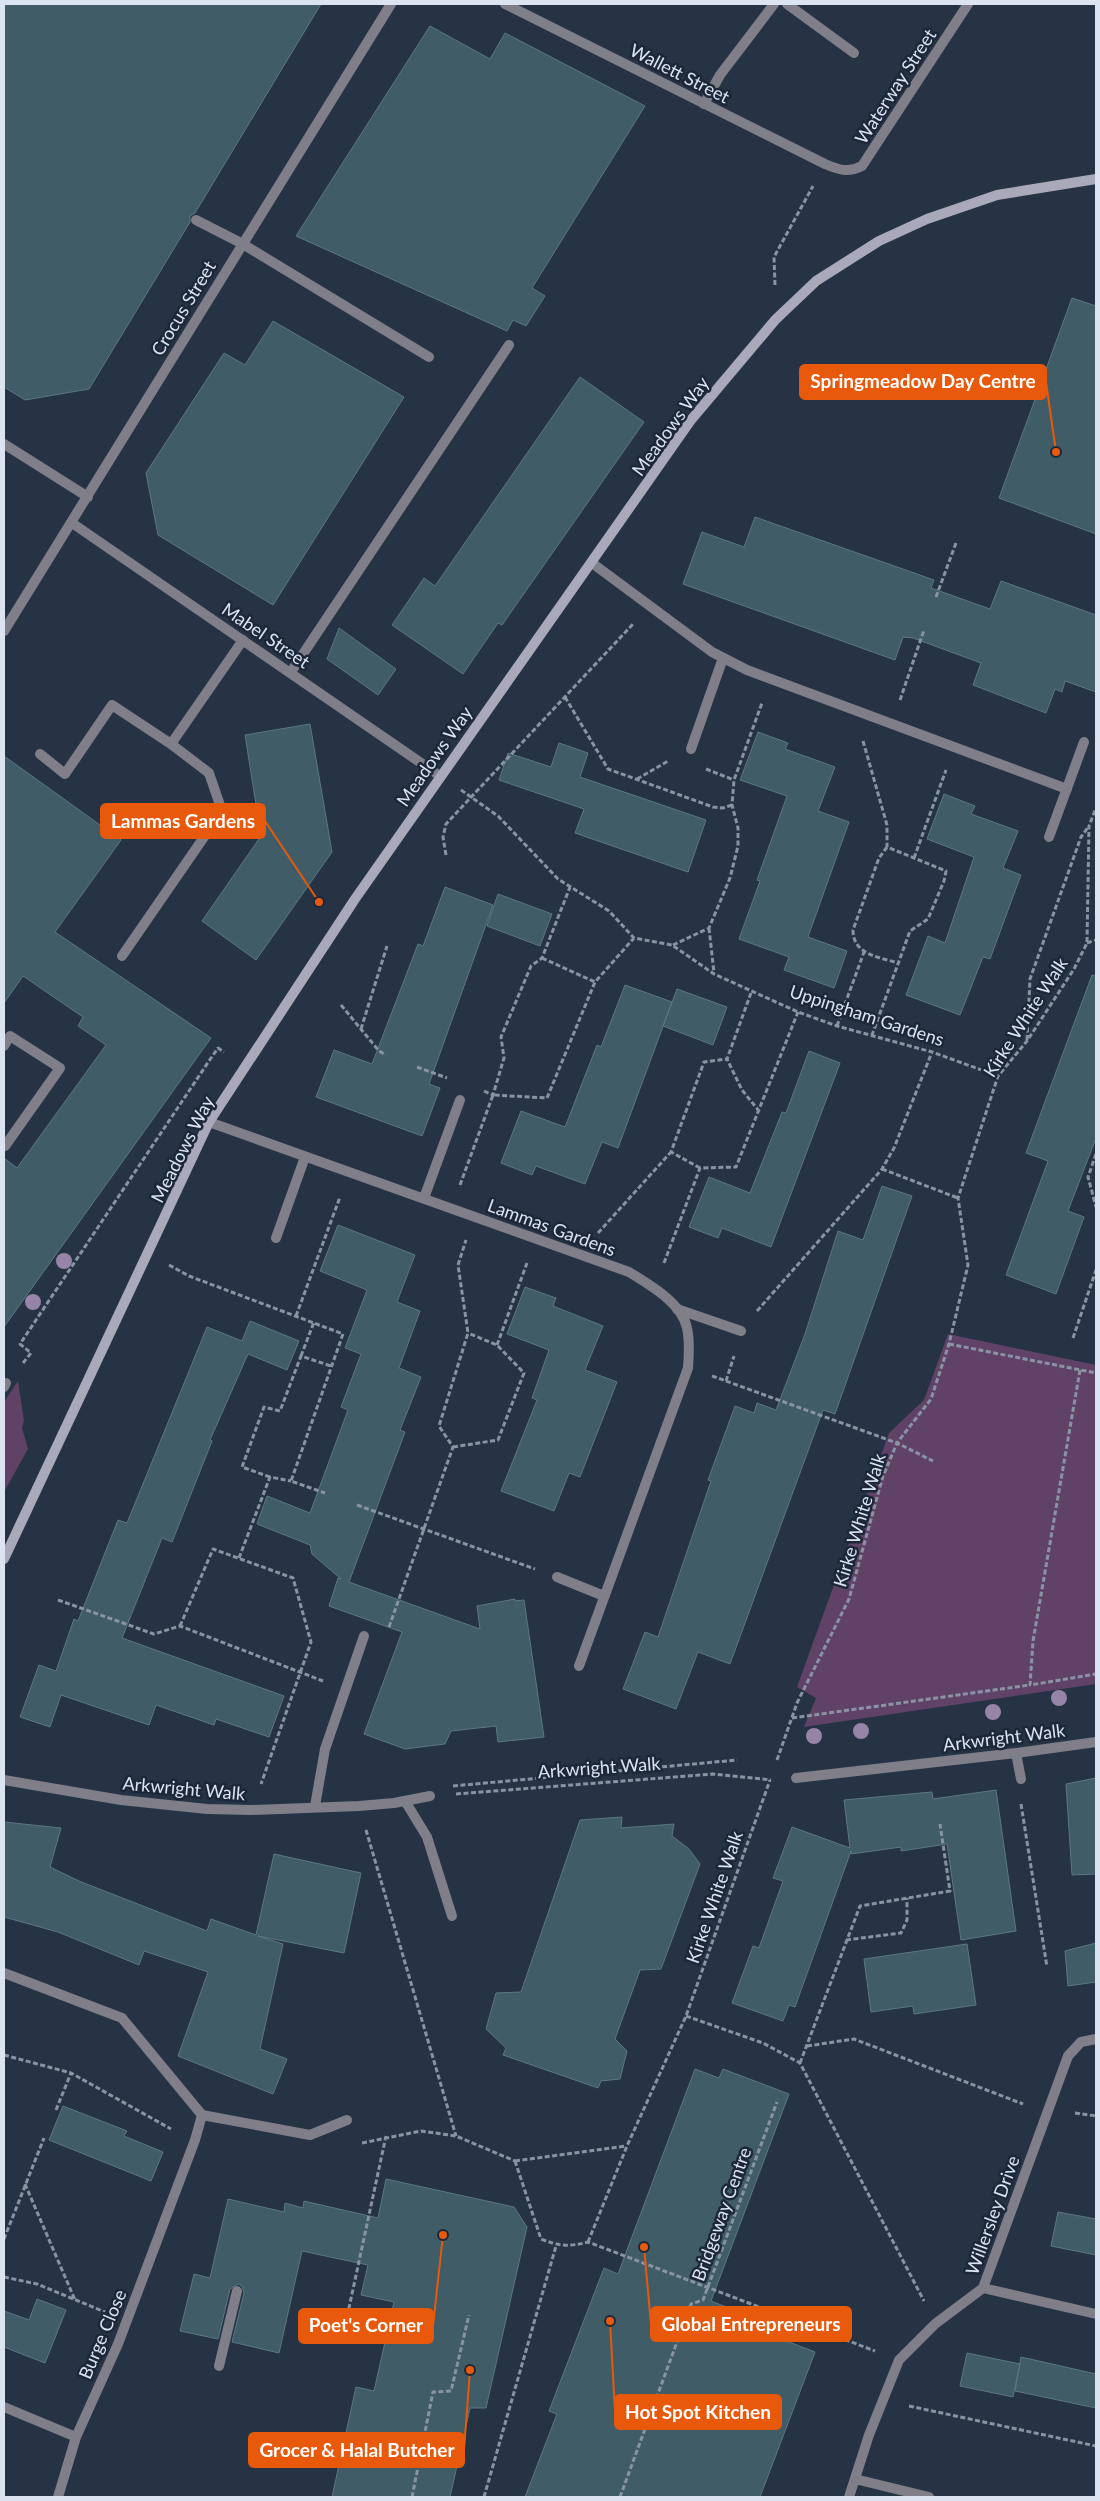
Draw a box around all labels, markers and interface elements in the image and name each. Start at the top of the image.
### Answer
street label: Waterway Street [850,24,941,148]
street label: Wallett Street [627,38,734,108]
street label: Crocus Street [146,256,220,359]
callout: Springmeadow Day Centre [800,365,1046,399]
text: Springmeadow Day Centre [810,369,1036,392]
street label: Meadows Way [627,372,714,480]
street label: Mabel Street [218,598,315,673]
street label: Meadows Way [391,701,477,810]
callout: Lammas Gardens [101,804,265,838]
text: Lammas Gardens [111,809,255,832]
street label: Kirke White Walk [978,952,1072,1081]
street label: Uppingham Gardens [787,980,947,1050]
street label: Meadows Way [146,1091,219,1206]
street label: Lammas Gardens [485,1194,619,1260]
street label: Kirke White Walk [828,1450,890,1589]
street label: Arkwright Walk [942,1718,1067,1755]
street label: Arkwright Walk [537,1752,662,1782]
street label: Arkwright Walk [122,1772,247,1804]
street label: Kirke White Walk [681,1827,747,1966]
street label: Bridgeway Centre [687,2144,755,2284]
street label: Willersley Drive [960,2152,1024,2278]
street label: Burge Close [73,2286,131,2382]
callout: Global Entrepreneurs [651,2307,851,2341]
callout: Poet's Corner [299,2309,433,2343]
text: Global Entrepreneurs [661,2312,841,2335]
text: Poet's Corner [309,2313,424,2336]
callout: Hot Spot Kitchen [615,2395,781,2429]
text: Hot Spot Kitchen [625,2400,771,2423]
callout: Grocer & Halal Butcher [249,2433,464,2467]
text: Grocer & Halal Butcher [259,2438,455,2461]

